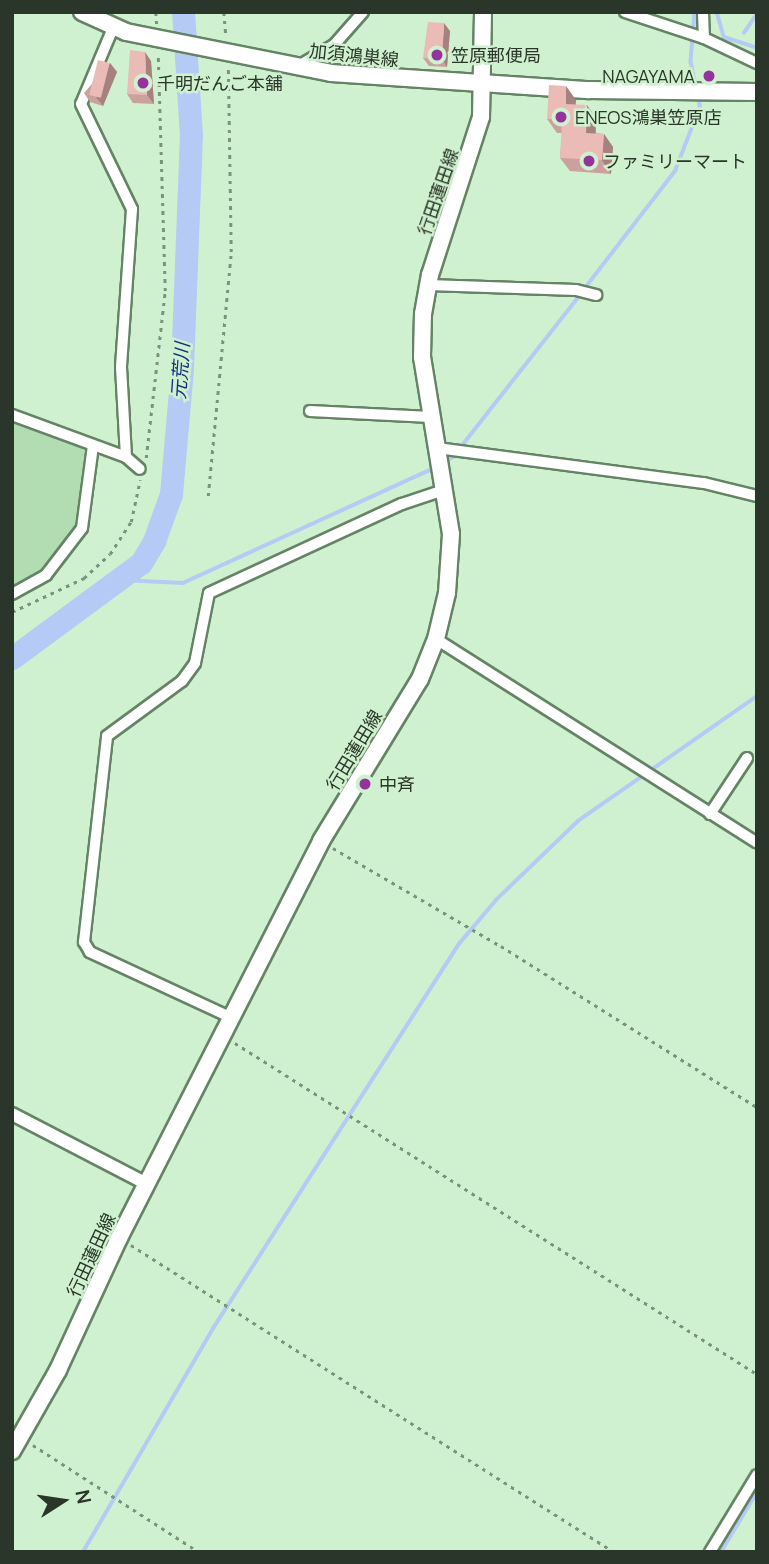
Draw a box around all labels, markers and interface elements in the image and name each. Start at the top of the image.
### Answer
street label: 加須鴻巣線 [308,40,400,70]
place label: 笠原郵便局 [451,44,541,66]
marker: 笠原郵便局 [429,47,445,63]
place label: NAGAYAMA [602,65,695,87]
marker: NAGAYAMA [701,68,717,84]
place label: 千明だんご本舗 [157,72,283,94]
marker: 千明だんご本舗 [135,75,151,91]
place label: ENEOS鴻巣笠原店 [575,106,721,128]
marker: ENEOS鴻巣笠原店 [553,109,569,125]
street label: 行田蓮田線 [413,146,463,238]
place label: ファミリーマート [603,150,747,172]
marker: ファミリーマート [581,153,597,169]
water label: 元荒川 [168,342,194,400]
street label: 行田蓮田線 [322,706,386,794]
place label: 中斉 [379,773,415,795]
marker: 中斉 [357,776,373,792]
street label: 行田蓮田線 [62,1210,120,1300]
north arrow [28,1466,98,1536]
text: N [69,1487,98,1506]

